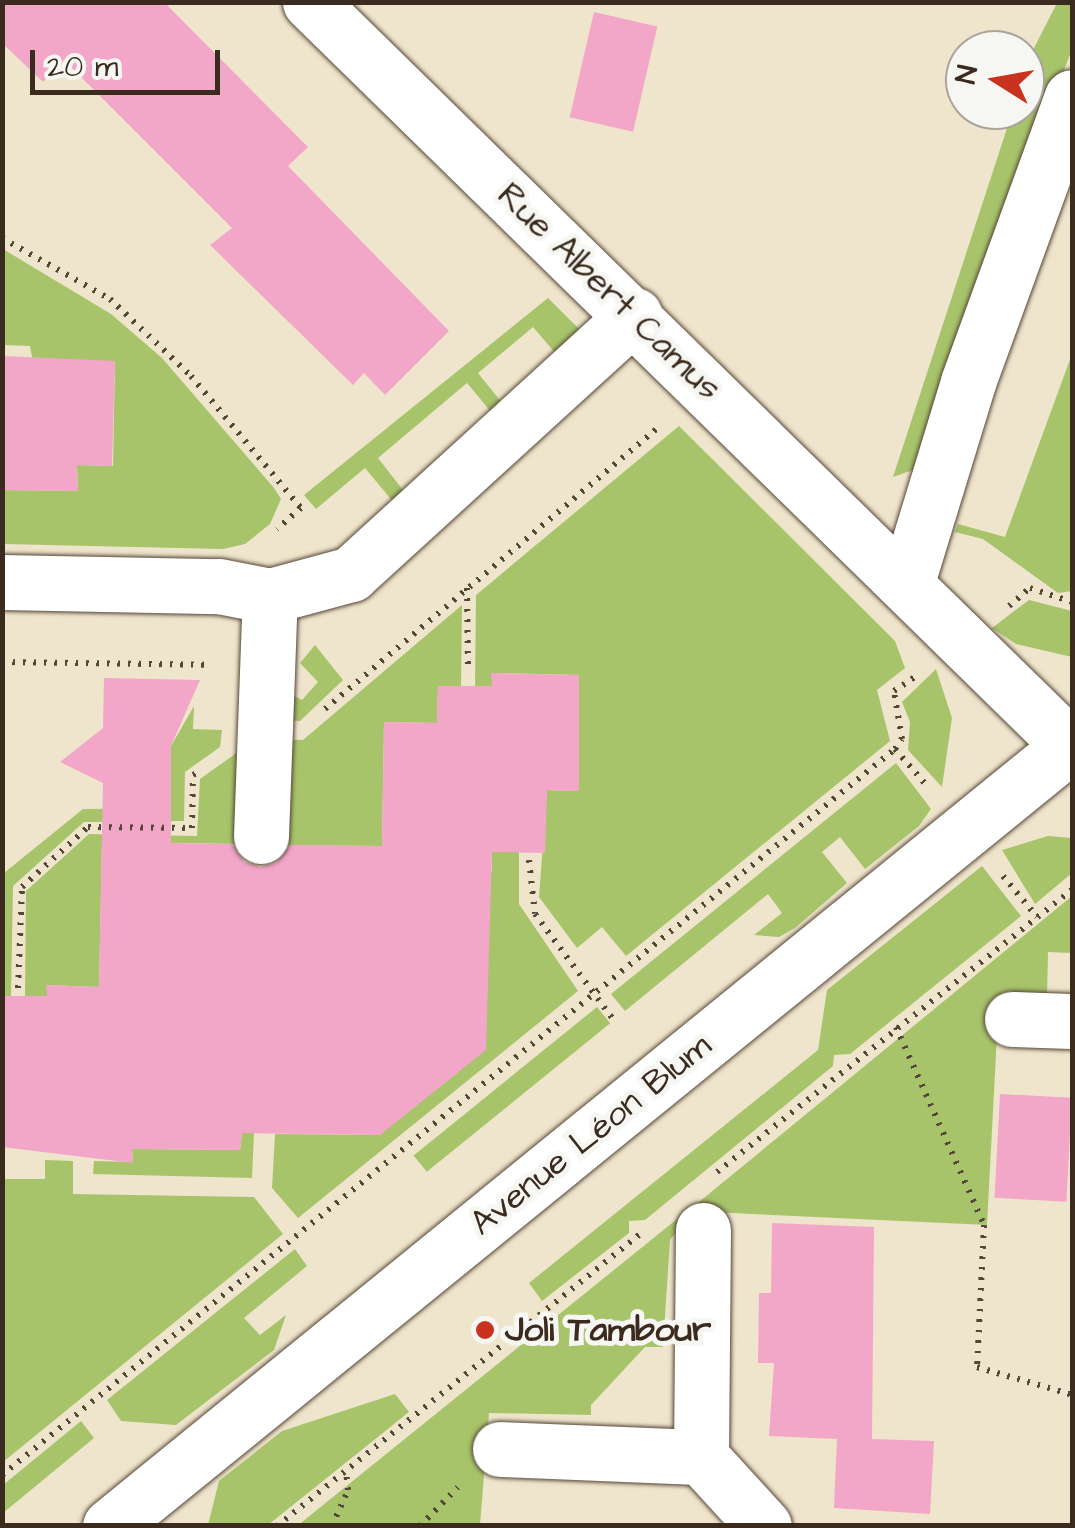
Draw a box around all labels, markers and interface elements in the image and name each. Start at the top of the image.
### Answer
scale bar [35,30,225,92]
north arrow [945,30,1045,130]
text: 20 m [47,46,118,88]
text: N [946,62,988,87]
street label: Rue Albert Camus [488,174,730,410]
street label: Avenue Léon Blum [462,1025,720,1245]
place label: Joli Tambour [505,1309,711,1351]
marker: Joli Tambour [474,1319,496,1341]

